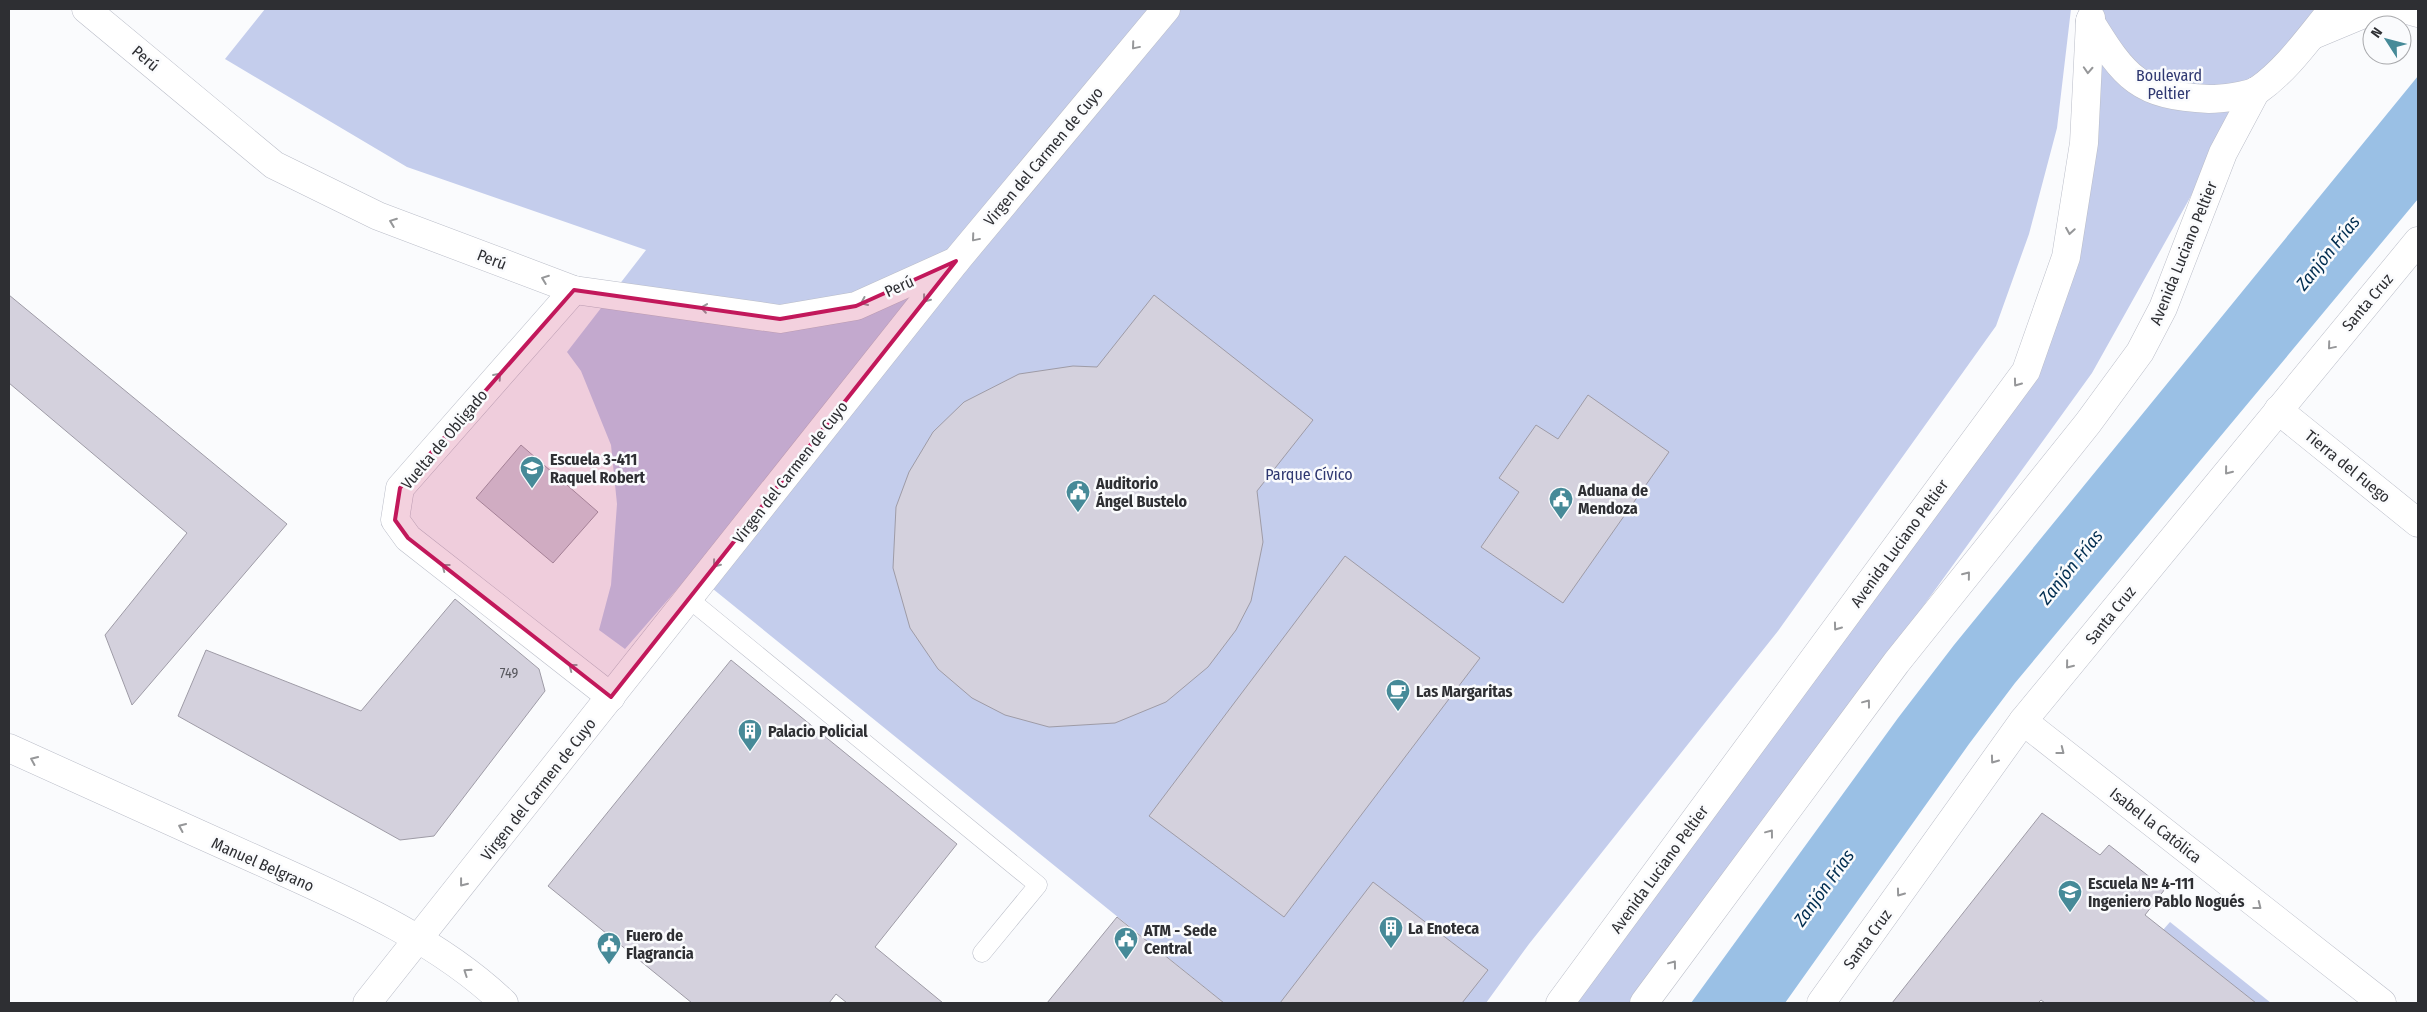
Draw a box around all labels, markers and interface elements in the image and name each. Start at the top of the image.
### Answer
north arrow [2362,15,2412,65]
text: N [2368,24,2386,41]
one-way arrow [1131,41,1140,50]
street label: Perú [128,42,163,75]
one-way arrow [2082,66,2093,74]
park label: Boulevard Peltier [2136,66,2202,103]
street label: Virgen del Carmen de Cuyo [980,83,1107,229]
street label: Avenida Luciano Peltier [2146,178,2221,328]
water label: Zanjón Frías [2291,211,2365,295]
one-way arrow [389,218,397,228]
one-way arrow [2065,227,2076,235]
one-way arrow [972,233,981,242]
street label: Perú [475,245,509,274]
street label: Santa Cruz [2338,270,2397,335]
street label: Perú [882,272,917,301]
one-way arrow [541,275,549,285]
one-way arrow [923,294,932,303]
one-way arrow [860,296,869,306]
one-way arrow [699,303,707,314]
one-way arrow [2329,340,2337,349]
one-way arrow [492,373,501,382]
one-way arrow [2014,378,2023,387]
street label: Vuelta de Obligado [397,386,492,493]
street label: Virgen del Carmen de Cuyo [729,397,852,547]
street label: Tierra del Fuego [2301,426,2394,507]
place label: Escuela 3-411 Raquel Robert [550,450,646,487]
school or university icon: Escuela 3-411 Raquel Robert [519,455,545,489]
park label: Parque Cívico [1265,465,1353,484]
one-way arrow [2224,466,2233,475]
place label: Auditorio Ángel Bustelo [1095,474,1187,511]
street label: Avenida Luciano Peltier [1847,475,1952,611]
public building icon: Auditorio Ángel Bustelo [1065,479,1091,513]
place label: Aduana de Mendoza [1577,481,1648,518]
public building icon: Aduana de Mendoza [1548,486,1574,520]
water label: Zanjón Frías [2034,525,2108,609]
one-way arrow [714,558,722,567]
one-way arrow [441,563,450,572]
one-way arrow [1961,572,1969,581]
street label: Santa Cruz [2081,582,2140,648]
one-way arrow [1834,621,1843,631]
one-way arrow [2067,659,2075,668]
one-way arrow [569,664,578,673]
house number: 749 [500,665,518,682]
cafe icon: Las Margaritas [1385,678,1411,712]
place label: Las Margaritas [1416,682,1513,701]
one-way arrow [1861,699,1870,709]
street label: Virgen del Carmen de Cuyo [477,714,600,864]
building icon: Palacio Policial [737,718,763,752]
place label: Palacio Policial [768,722,868,741]
one-way arrow [2056,746,2065,755]
one-way arrow [1991,754,2000,764]
one-way arrow [30,755,39,766]
street label: Isabel la Católica [2106,784,2205,867]
street label: Avenida Luciano Peltier [1607,801,1712,937]
one-way arrow [178,822,187,833]
one-way arrow [1764,830,1773,839]
street label: Manuel Belgrano [209,833,317,896]
water label: Zanjón Frías [1788,845,1859,931]
place label: Escuela Nº 4-111 Ingeniero Pablo Nogués [2088,874,2244,911]
one-way arrow [461,877,469,886]
school or university icon: Escuela Nº 4-111 Ingeniero Pablo Nogués [2057,879,2083,913]
one-way arrow [1896,887,1906,896]
one-way arrow [2252,900,2261,908]
street label: Santa Cruz [1839,906,1895,973]
building icon: La Enoteca [1378,915,1404,949]
place label: La Enoteca [1408,919,1479,938]
place label: ATM - Sede Central [1143,921,1217,958]
place label: Fuero de Flagrancia [626,926,694,963]
public building icon: ATM - Sede Central [1113,926,1139,960]
public building icon: Fuero de Flagrancia [596,931,622,965]
one-way arrow [1668,961,1676,970]
one-way arrow [463,968,472,978]

